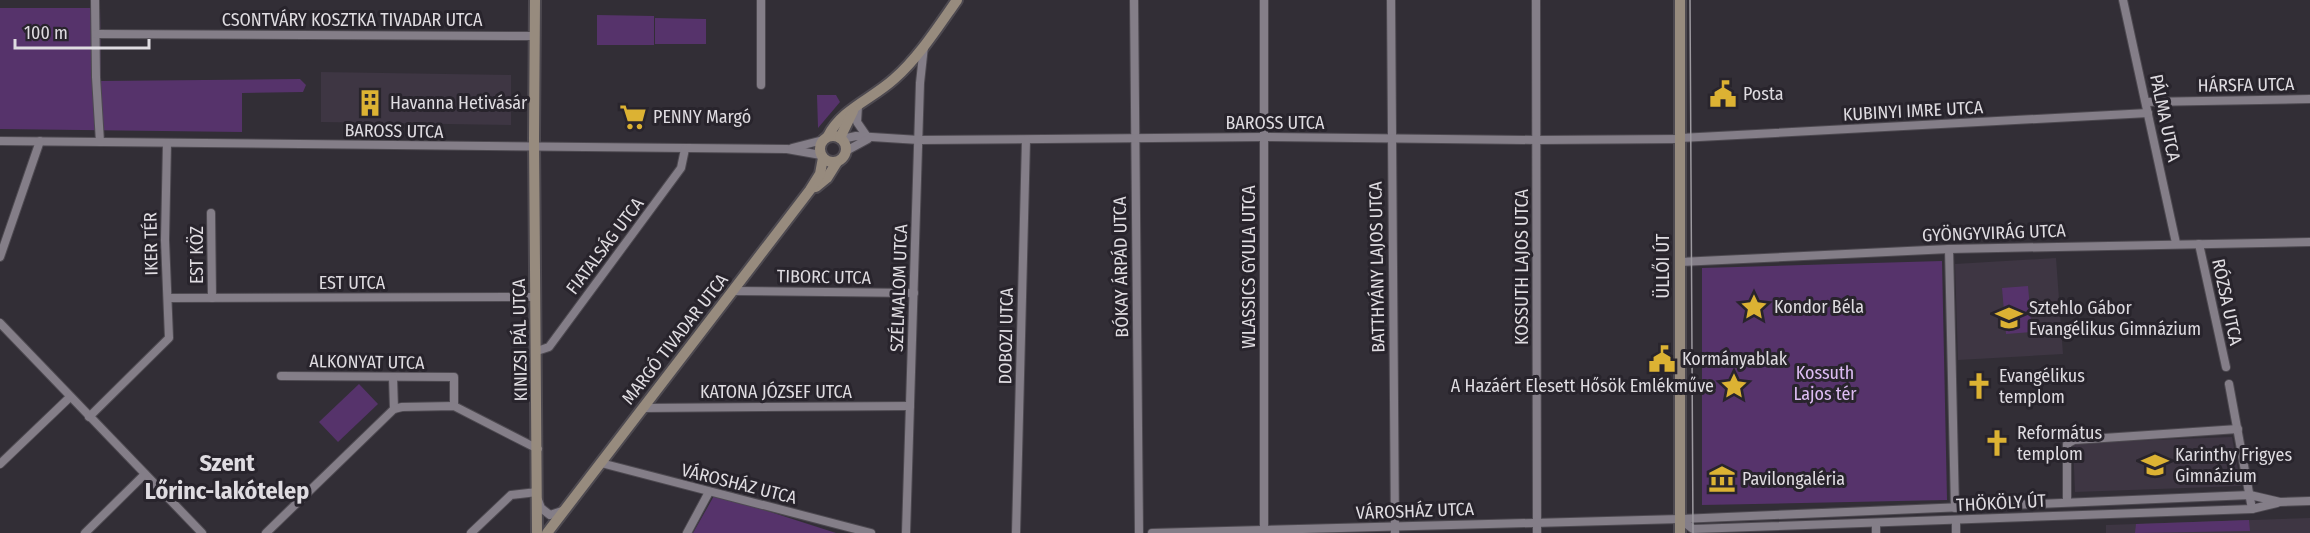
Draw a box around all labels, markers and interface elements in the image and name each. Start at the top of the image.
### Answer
street label: CSONTVÁRY KOSZTKA TIVADAR UTCA [222,8,483,31]
scale bar [15,12,148,50]
text: 100 m [24,22,68,44]
street label: PÁLMA UTCA [2145,72,2186,164]
street label: HÁRSFA UTCA [2198,72,2295,97]
public building icon: Posta [1708,79,1738,109]
place label: Posta [1743,83,1784,105]
building icon: Havanna Hetivásár [355,88,385,118]
place label: Havanna Hetivásár [390,92,528,114]
street label: KUBINYI IMRE UTCA [1842,96,1984,126]
supermarket icon: PENNY Margó [618,102,648,132]
place label: PENNY Margó [653,106,751,128]
street label: BAROSS UTCA [1226,112,1325,134]
street label: BAROSS UTCA [344,119,444,143]
street label: BATTHYÁNY LAJOS UTCA [1363,181,1389,353]
street label: WLASSICS GYULA UTCA [1238,185,1260,349]
street label: KOSSUTH LAJOS UTCA [1511,188,1533,345]
street label: FIATALSÁG UTCA [561,192,649,299]
street label: BÓKAY ÁRPÁD UTCA [1108,196,1133,338]
street label: IKER TÉR [138,212,163,276]
street label: GYÖNGYVIRÁG UTCA [1922,218,2067,247]
street label: SZÉLMALOM UTCA [885,223,912,352]
street label: EST KÖZ [186,226,208,284]
street label: ÜLLŐI ÚT [1651,233,1674,298]
street label: RÓZSA UTCA [2207,257,2247,348]
street label: TIBORC UTCA [777,265,872,289]
street label: MARGÓ TIVADAR UTCA [617,269,733,409]
street label: EST UTCA [319,272,386,294]
street label: KINIZSI PÁL UTCA [507,278,532,402]
street label: DOBOZI UTCA [994,287,1018,385]
place icon: Kondor Béla [1739,292,1769,322]
place label: Kondor Béla [1774,296,1864,318]
place label: Sztehlo Gábor Evangélikus Gimnázium [2029,297,2201,340]
school or university icon: Sztehlo Gábor Evangélikus Gimnázium [1994,303,2024,333]
public building icon: Kormányablak [1647,344,1677,374]
place label: Kormányablak [1682,348,1788,370]
street label: ALKONYAT UTCA [309,350,425,374]
park label: Kossuth Lajos tér [1793,362,1857,405]
place label: Evangélikus templom [1999,365,2085,408]
place icon: A Hazáért Elesett Hősök Emlékműve [1719,371,1749,401]
church icon: Evangélikus templom [1964,371,1994,401]
place label: A Hazáért Elesett Hősök Emlékműve [1451,375,1714,397]
street label: KATONA JÓZSEF UTCA [700,381,853,403]
place label: Református templom [2017,422,2102,465]
church icon: Református templom [1982,428,2012,458]
place label: Karinthy Frigyes Gimnázium [2175,444,2292,487]
district label: Szent Lőrinc-lakótelep [145,449,309,505]
school or university icon: Karinthy Frigyes Gimnázium [2140,450,2170,480]
street label: VÁROSHÁZ UTCA [679,458,800,509]
museum icon: Pavilongaléria [1707,464,1737,494]
place label: Pavilongaléria [1742,468,1845,490]
street label: THÖKÖLY ÚT [1956,489,2047,516]
street label: VÁROSHÁZ UTCA [1355,497,1475,524]

